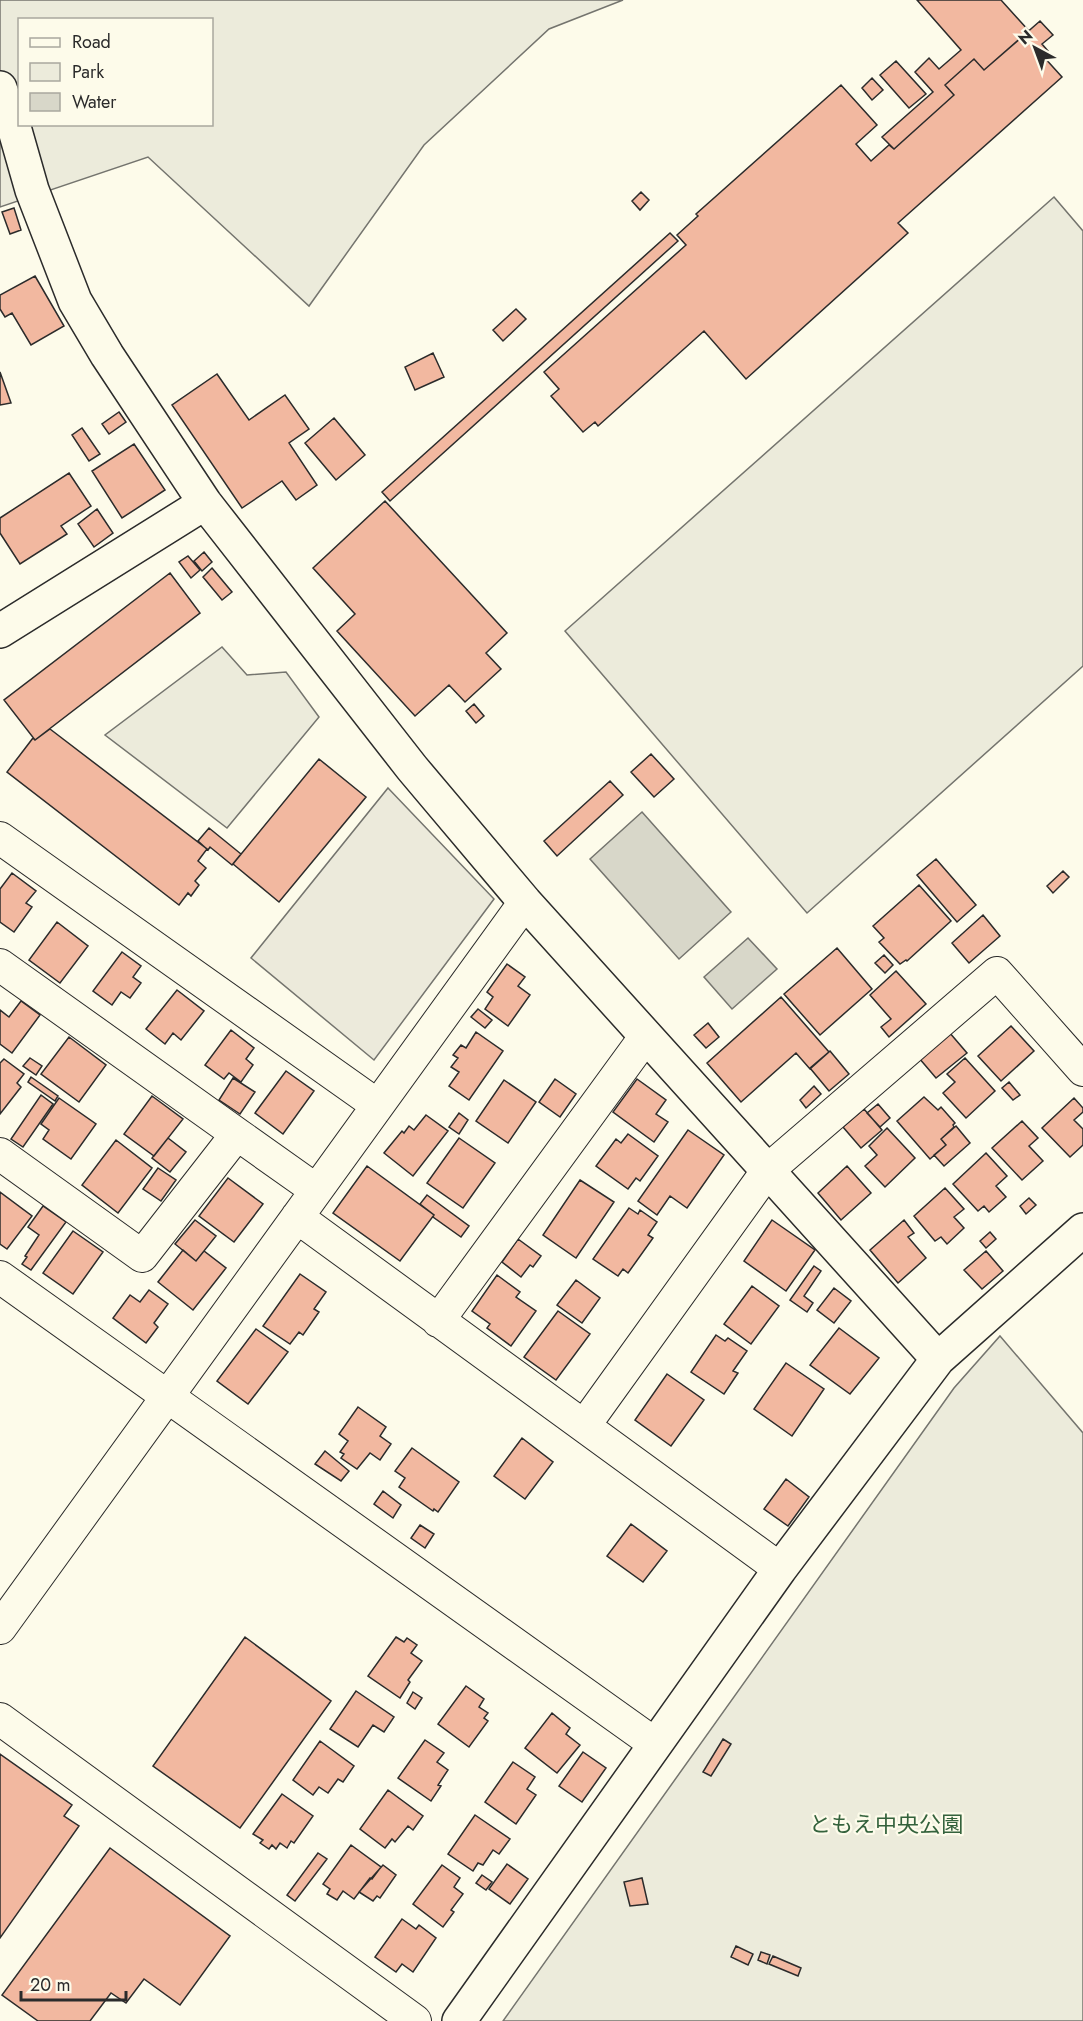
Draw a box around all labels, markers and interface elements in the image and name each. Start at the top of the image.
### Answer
legend [18,18,213,126]
north arrow [1005,18,1065,78]
text: N [1013,24,1038,50]
text: Road [72,29,111,55]
text: Park [72,59,104,85]
text: Water [72,89,117,115]
park label: ともえ中央公園 [809,1808,963,1840]
scale bar [21,1964,126,2002]
text: 20 m [30,1972,70,1998]

